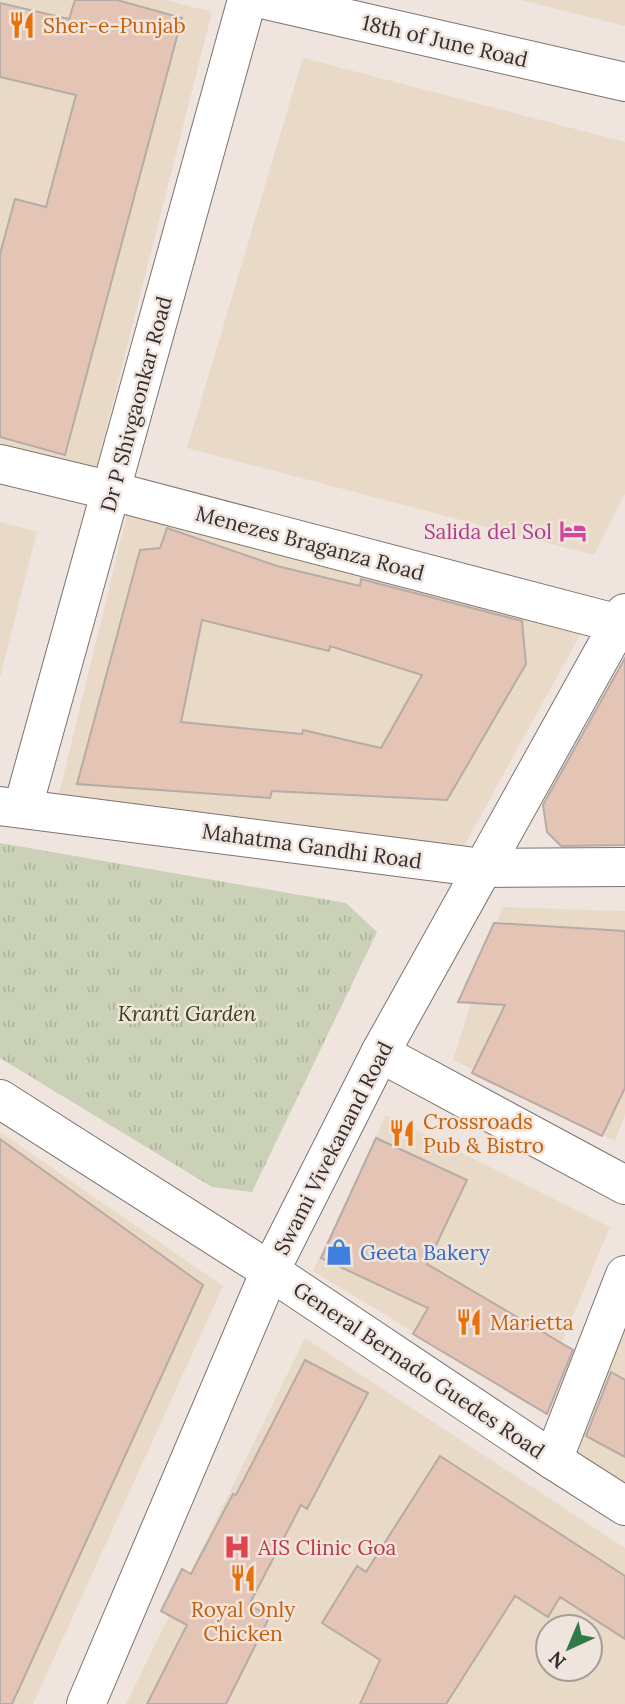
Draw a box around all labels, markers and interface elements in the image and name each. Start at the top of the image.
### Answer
street label: 18th of June Road [360,9,530,73]
restaurant icon: Sher-e-Punjab [7,10,37,40]
place label: Sher-e-Punjab [43,12,186,39]
street label: Dr P Shivgaonkar Road [94,293,178,515]
street label: Menezes Braganza Road [193,499,427,587]
hotel icon: Salida del Sol [558,516,588,546]
place label: Salida del Sol [424,518,552,545]
street label: Mahatma Gandhi Road [200,817,424,875]
park label: Kranti Garden [118,1000,256,1027]
street label: Swami Vivekanand Road [267,1037,399,1259]
place label: Crossroads Pub & Bistro [423,1108,544,1159]
restaurant icon: Crossroads Pub & Bistro [387,1118,417,1148]
shop icon: Geeta Bakery [324,1237,354,1267]
place label: Geeta Bakery [360,1239,490,1266]
street label: General Bernado Guedes Road [288,1276,550,1464]
restaurant icon: Marietta [454,1307,484,1337]
place label: Marietta [490,1309,574,1336]
hospital icon: AIS Clinic Goa [222,1532,252,1562]
place label: AIS Clinic Goa [257,1534,397,1561]
restaurant icon: Royal Only Chicken [228,1563,258,1593]
place label: Royal Only Chicken [191,1596,295,1647]
north arrow [534,1613,604,1683]
text: N [543,1646,571,1674]

